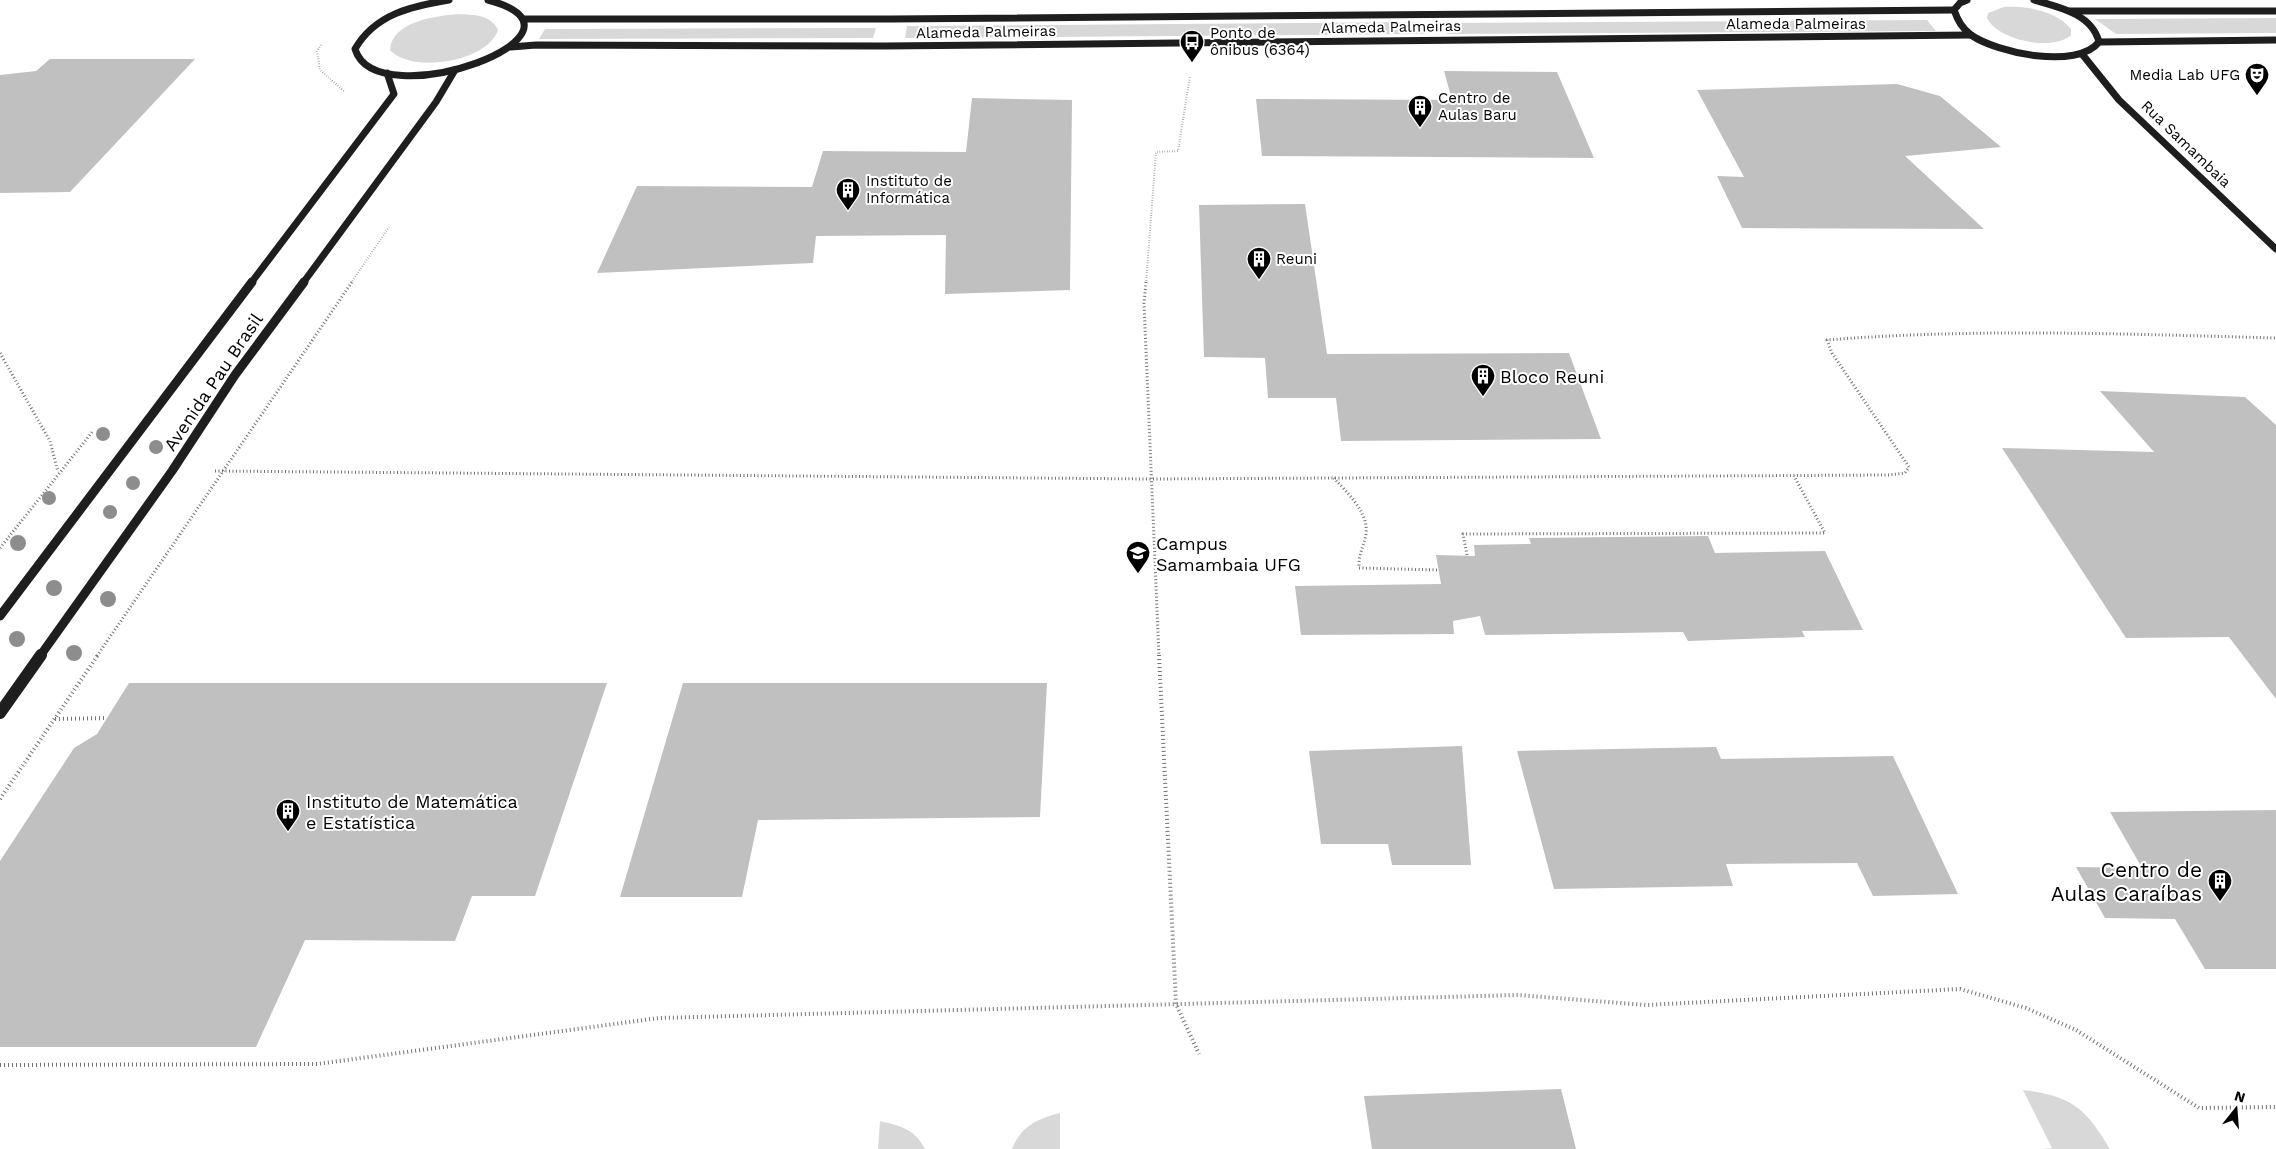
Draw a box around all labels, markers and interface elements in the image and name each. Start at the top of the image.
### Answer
street label: Alameda Palmeiras [1726,15,1866,33]
street label: Alameda Palmeiras [1321,17,1461,37]
street label: Alameda Palmeiras [916,22,1056,42]
place label: Ponto de ônibus (6364) [1210,24,1310,59]
bus stop icon: Ponto de ônibus (6364) [1179,29,1205,63]
theatre icon: Media Lab UFG [2244,62,2270,96]
place label: Media Lab UFG [2130,66,2240,84]
place label: Centro de Aulas Baru [1438,89,1517,124]
building icon: Centro de Aulas Baru [1407,94,1433,128]
street label: Rua Samambaia [2137,97,2235,192]
place label: Instituto de Informática [866,172,952,207]
building icon: Instituto de Informática [835,177,861,211]
building icon: Reuni [1246,246,1272,280]
place label: Reuni [1276,250,1317,268]
street label: Avenida Pau Brasil [159,309,267,455]
building icon: Bloco Reuni [1470,363,1496,397]
place label: Bloco Reuni [1500,366,1604,387]
place label: Campus Samambaia UFG [1156,533,1301,575]
school or university icon: Campus Samambaia UFG [1125,540,1151,574]
place label: Instituto de Matemática e Estatística [306,791,518,833]
building icon: Instituto de Matemática e Estatística [275,798,301,832]
place label: Centro de Aulas Caraíbas [2051,857,2202,906]
building icon: Centro de Aulas Caraíbas [2207,868,2233,902]
north arrow [2211,1084,2261,1134]
text: N [2233,1087,2247,1106]

